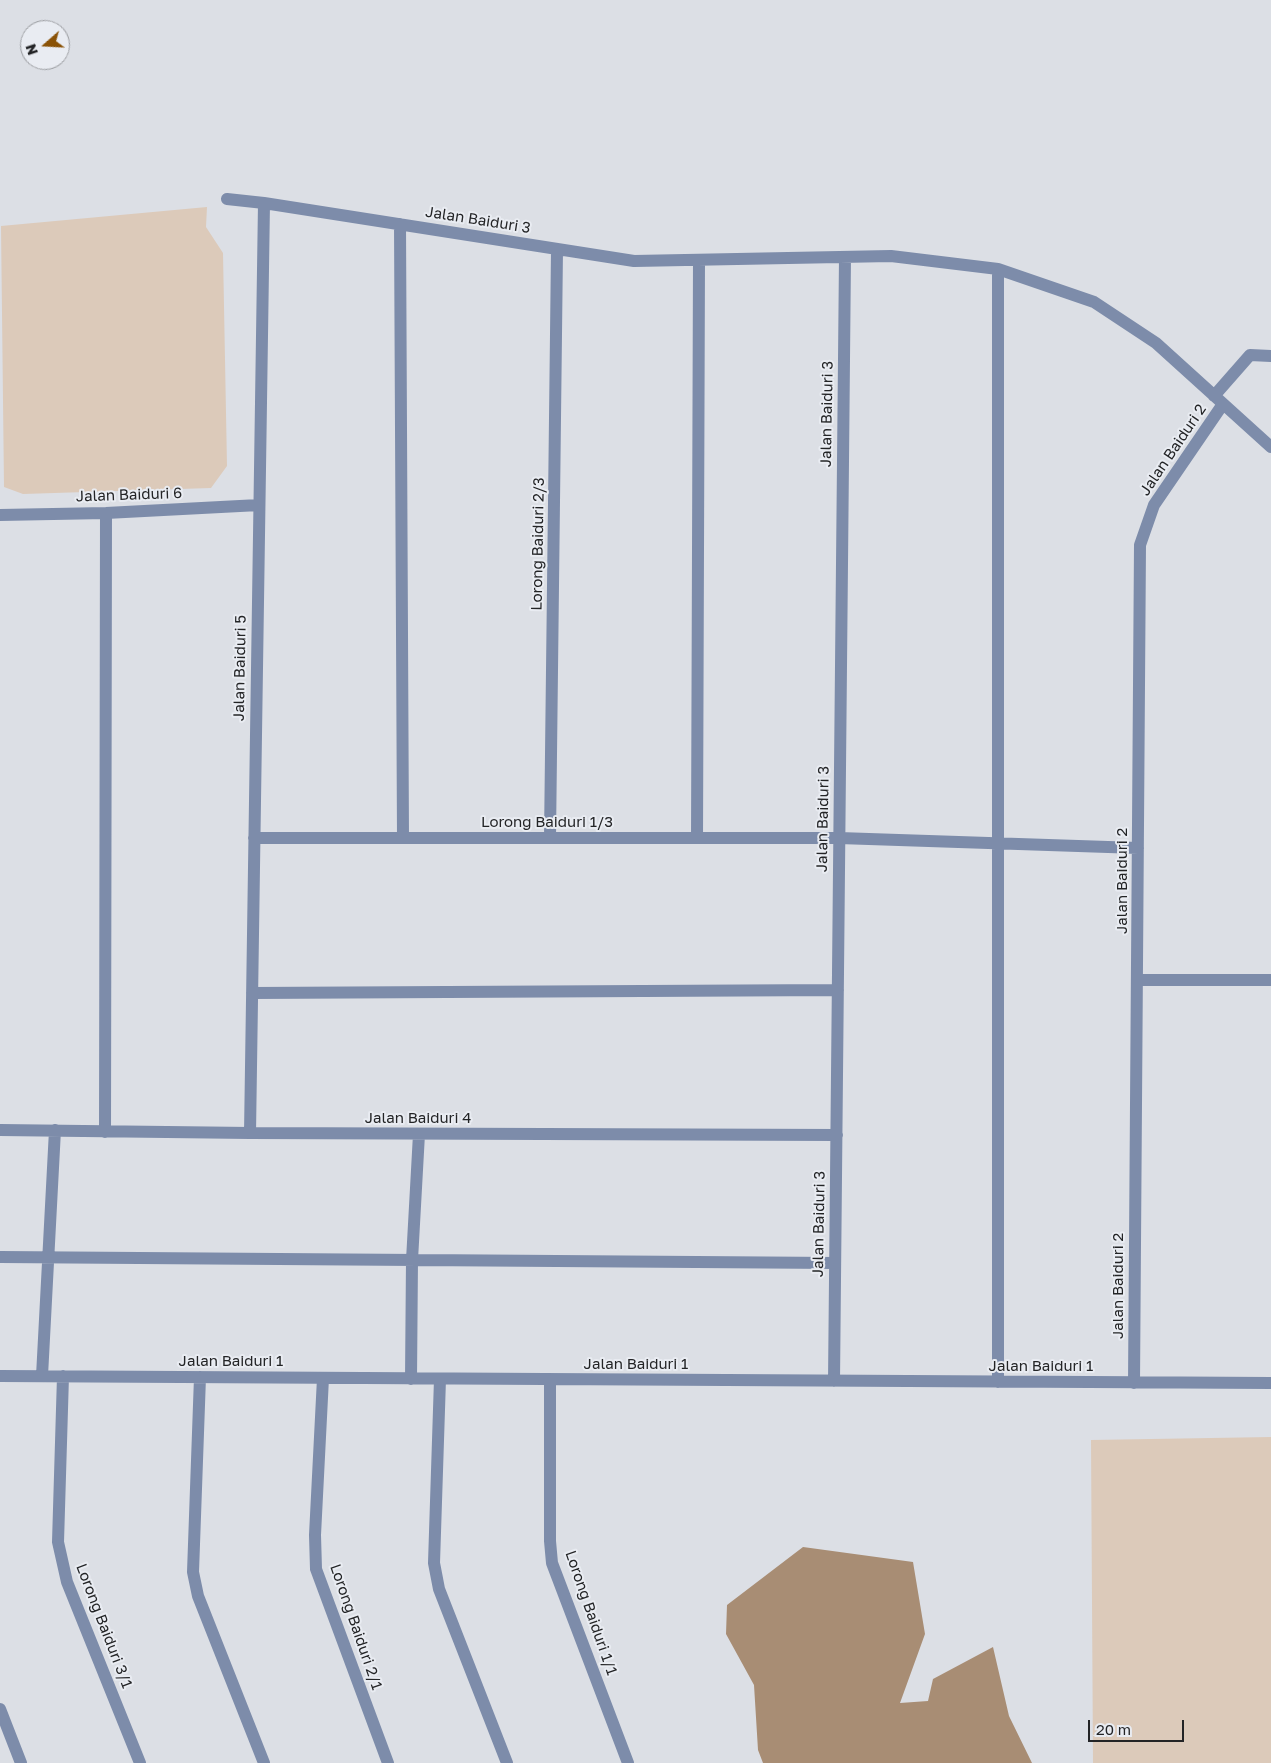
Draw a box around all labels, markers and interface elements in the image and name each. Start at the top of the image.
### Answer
north arrow [20,20,70,70]
text: N [22,42,41,58]
street label: Jalan Baiduri 3 [424,203,532,237]
street label: Jalan Baiduri 3 [817,361,837,467]
street label: Jalan Baiduri 2 [1136,401,1210,499]
street label: Lorong Baiduri 2/3 [528,477,548,611]
street label: Jalan Baiduri 6 [75,484,183,506]
street label: Jalan Baiduri 5 [230,615,250,721]
street label: Jalan Baiduri 3 [813,766,833,872]
street label: Lorong Baiduri 1/3 [481,813,613,831]
street label: Jalan Baiduri 2 [1113,828,1131,934]
street label: Jalan Baiduri 4 [365,1109,471,1127]
street label: Jalan Baiduri 3 [809,1171,829,1277]
street label: Jalan Baiduri 2 [1109,1233,1127,1339]
street label: Jalan Baiduri 1 [179,1352,283,1370]
street label: Jalan Baiduri 1 [584,1355,688,1373]
street label: Jalan Baiduri 1 [989,1357,1093,1375]
street label: Lorong Baiduri 1/1 [561,1548,621,1678]
street label: Lorong Baiduri 3/1 [72,1561,136,1691]
street label: Lorong Baiduri 2/1 [326,1562,386,1692]
scale bar [1091,1710,1187,1742]
text: 20 m [1096,1720,1131,1738]

